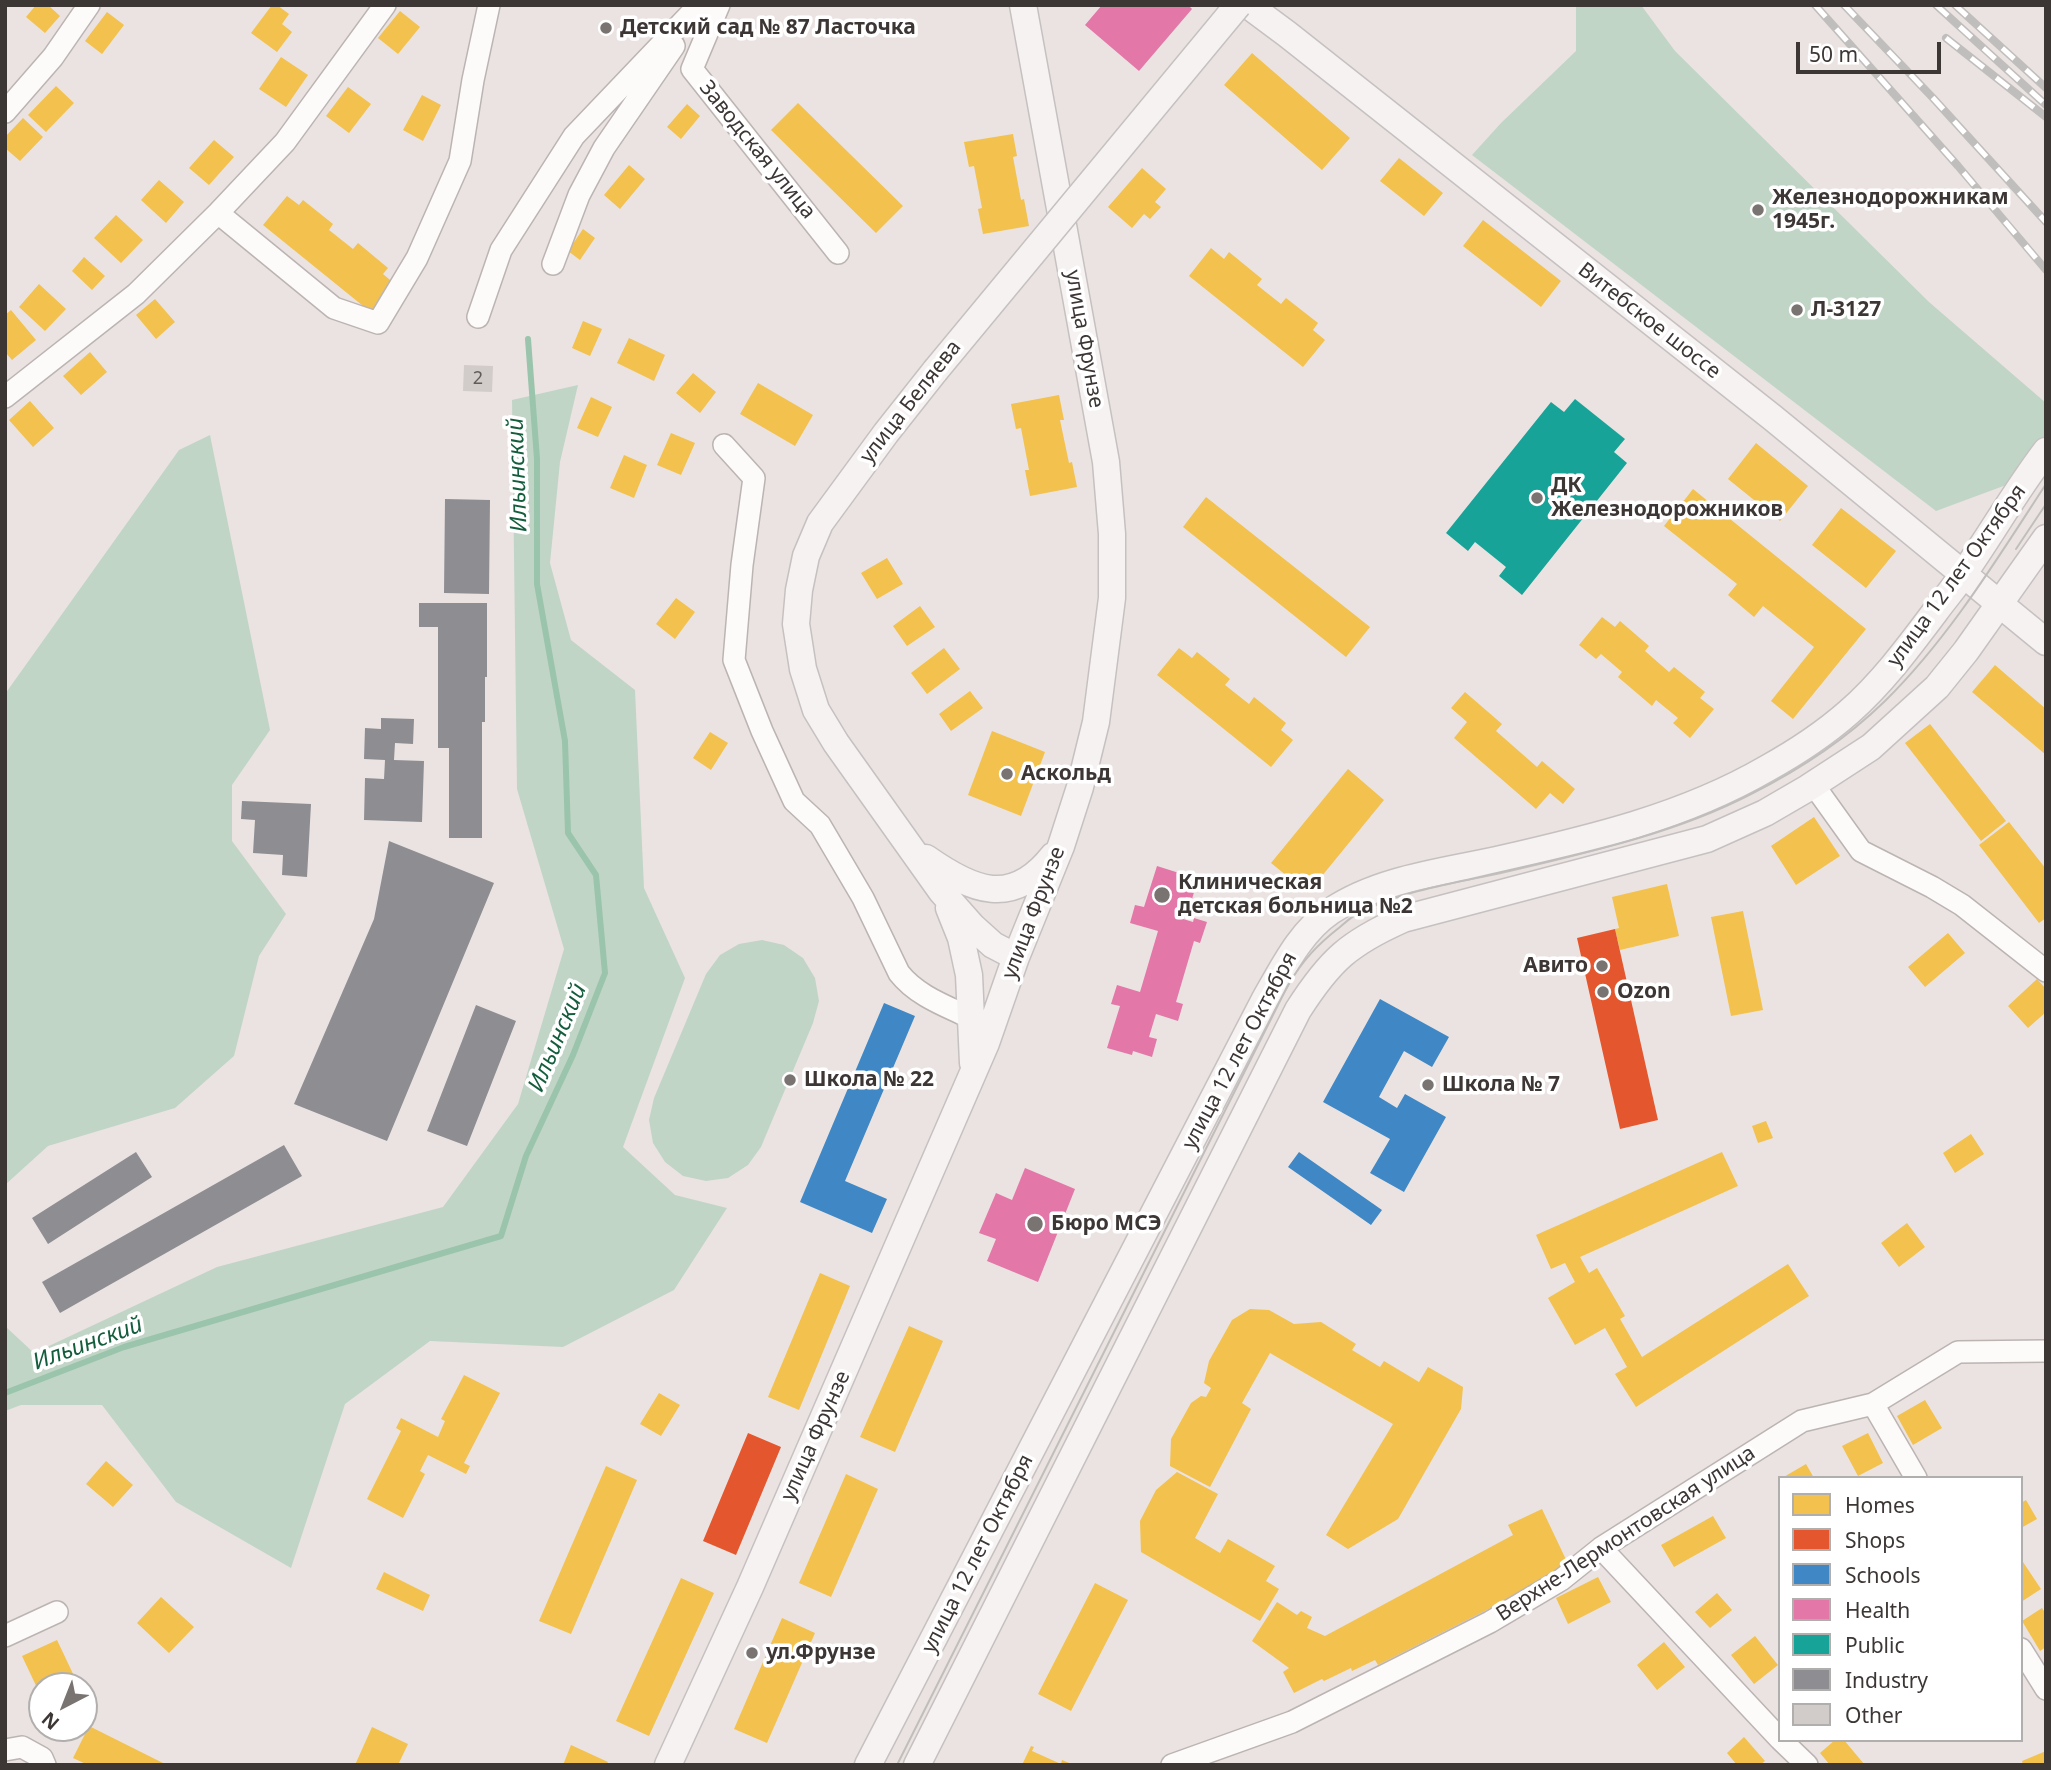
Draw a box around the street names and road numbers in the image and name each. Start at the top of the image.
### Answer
street label: Заводская улица [694,76,820,224]
street label: Витебское шоссе [1573,257,1725,385]
street label: улица Фрунзе [1059,268,1109,410]
street label: улица Беляева [855,336,967,468]
street label: улица 12 лет Октября [1882,480,2032,672]
street label: улица Фрунзе [997,843,1071,983]
street label: улица 12 лет Октября [1177,948,1303,1154]
street label: улица Фрунзе [776,1367,856,1505]
street label: Верхне-Лермонтовская улица [1492,1441,1760,1627]
street label: улица 12 лет Октября [917,1450,1039,1658]

